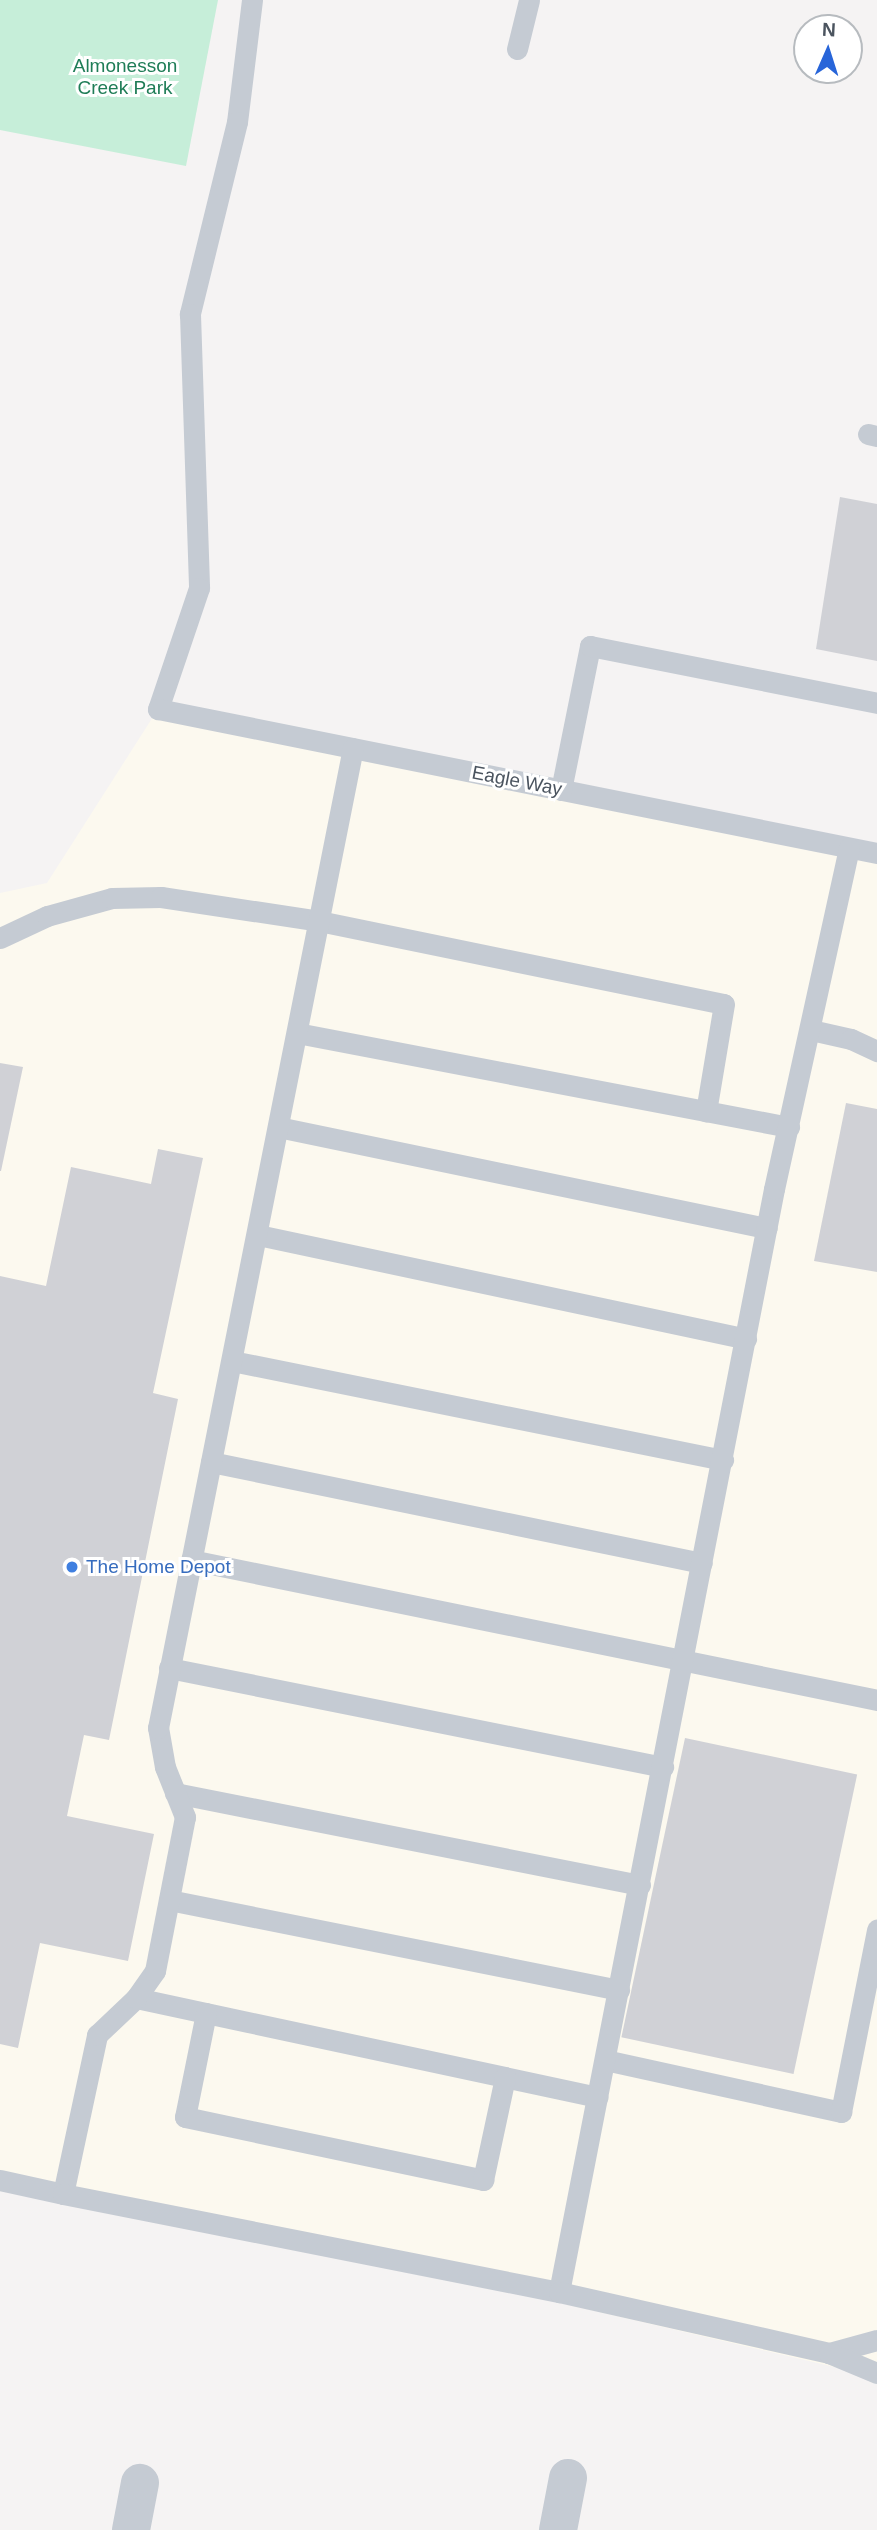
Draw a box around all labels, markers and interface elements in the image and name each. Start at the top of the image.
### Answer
north arrow [793,14,863,84]
text: N [822,19,836,40]
park label: Almonesson Creek Park [73,55,177,99]
street label: Eagle Way [470,761,564,801]
place label: The Home Depot [86,1556,231,1578]
marker: The Home Depot [64,1559,80,1575]

